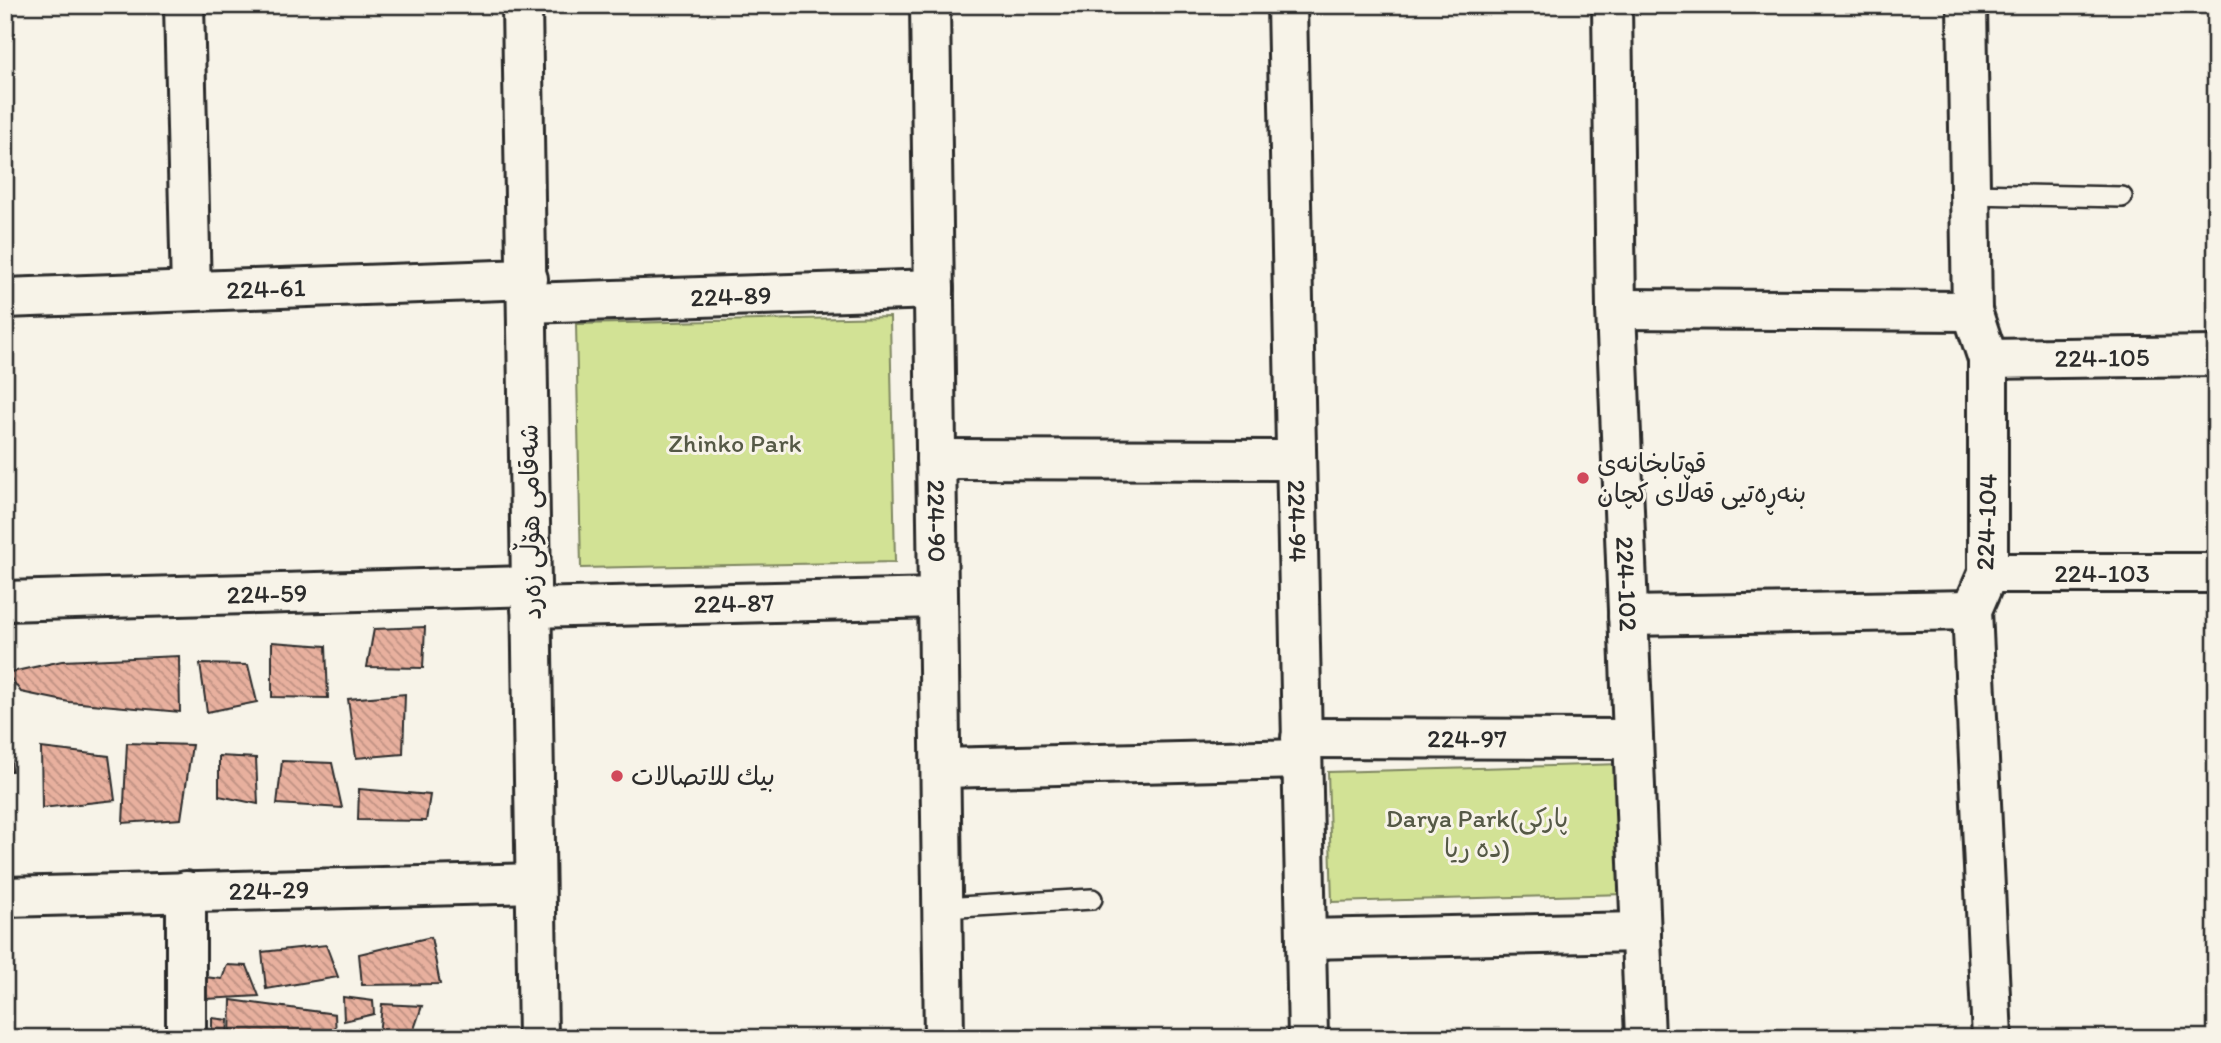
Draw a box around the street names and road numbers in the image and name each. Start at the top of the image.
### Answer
street label: 224-61 [226,271,306,306]
street label: 224-89 [690,279,772,313]
street label: 224-105 [2054,341,2150,374]
street label: شەقامی هۆڵی زەرد [510,424,549,620]
street label: 224-104 [1968,473,2004,571]
street label: 224-90 [920,479,954,563]
street label: 224-94 [1281,479,1314,563]
street label: 224-102 [1609,536,1645,632]
street label: 224-103 [2054,557,2150,589]
street label: 224-59 [226,576,308,611]
street label: 224-87 [693,586,775,620]
street label: 224-97 [1427,722,1507,755]
street label: 224-29 [228,873,310,907]

